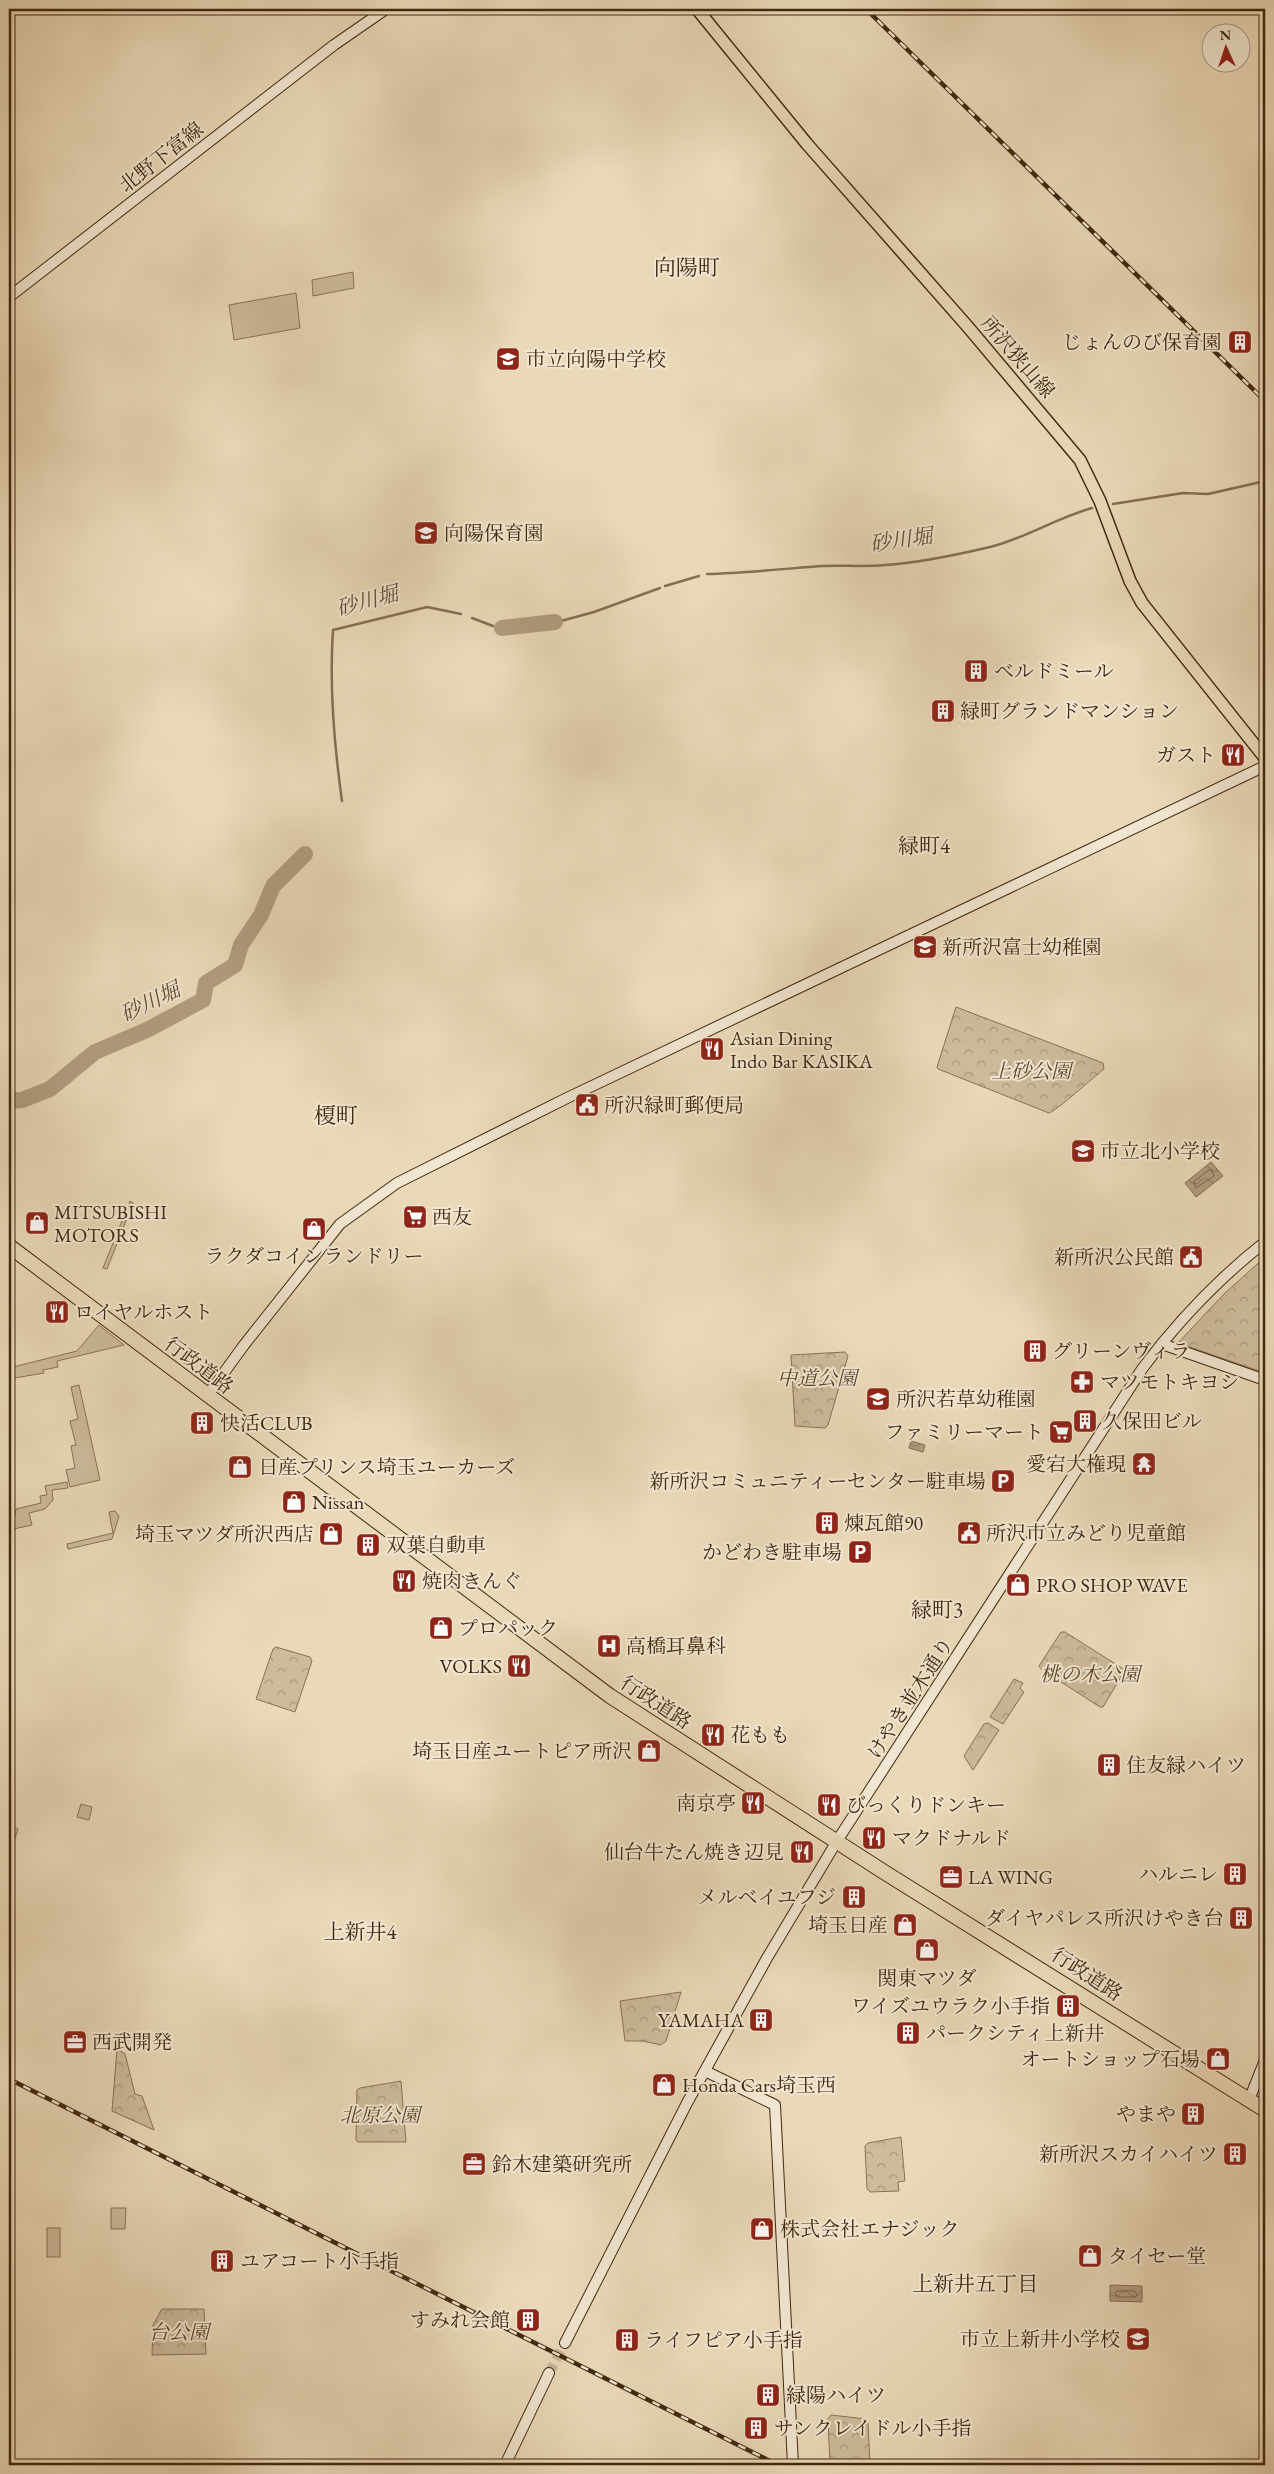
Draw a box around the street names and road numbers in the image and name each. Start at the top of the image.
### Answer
street label: 北野下富線 [114,116,208,198]
street label: 所沢狭山線 [975,311,1061,403]
street label: 行政道路 [159,1331,239,1399]
street label: けやき並木通り [861,1632,959,1764]
street label: 行政道路 [615,1669,697,1735]
street label: 行政道路 [1046,1941,1128,2007]

